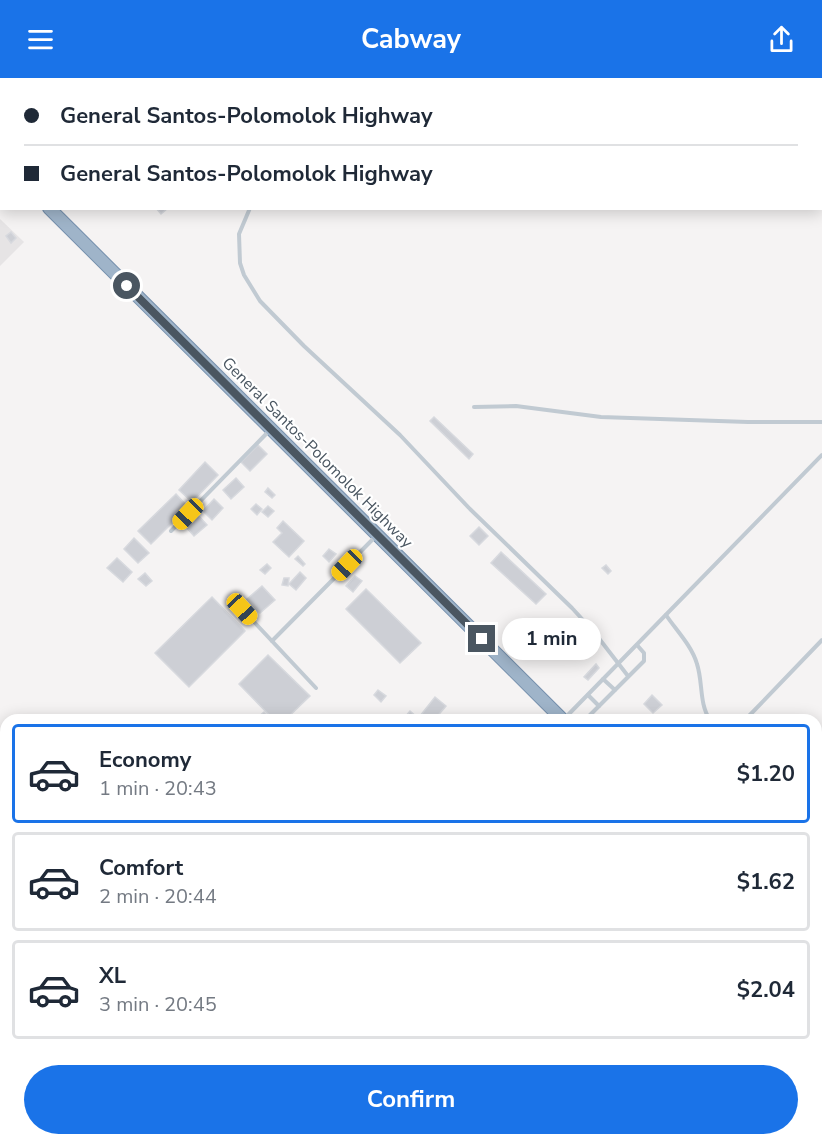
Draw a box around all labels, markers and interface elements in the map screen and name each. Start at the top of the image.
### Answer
text: Cabway [361,21,461,58]
icon: menu [24,23,57,56]
icon: share [765,23,798,56]
text: General Santos-Polomolok Highway [60,101,433,131]
text: General Santos-Polomolok Highway [60,159,433,189]
route start [113,272,140,299]
street label: General Santos-Polomolok Highway [217,352,418,554]
car [169,495,207,533]
car [328,546,366,584]
car [223,590,261,628]
callout: 1 min [503,618,602,660]
route end [468,625,495,652]
text: 1 min [526,625,577,652]
text: Economy [99,745,191,775]
icon: car [27,747,81,801]
text: $1.20 [737,759,795,789]
text: 1 min · 20:43 [99,775,217,802]
text: Comfort [99,853,183,883]
icon: car [27,855,81,909]
text: $1.62 [737,867,795,897]
text: 2 min · 20:44 [99,883,217,910]
text: XL [99,961,126,991]
icon: car [27,963,81,1017]
text: $2.04 [737,975,795,1005]
text: 3 min · 20:45 [99,991,217,1018]
button: Confirm [24,1065,798,1134]

